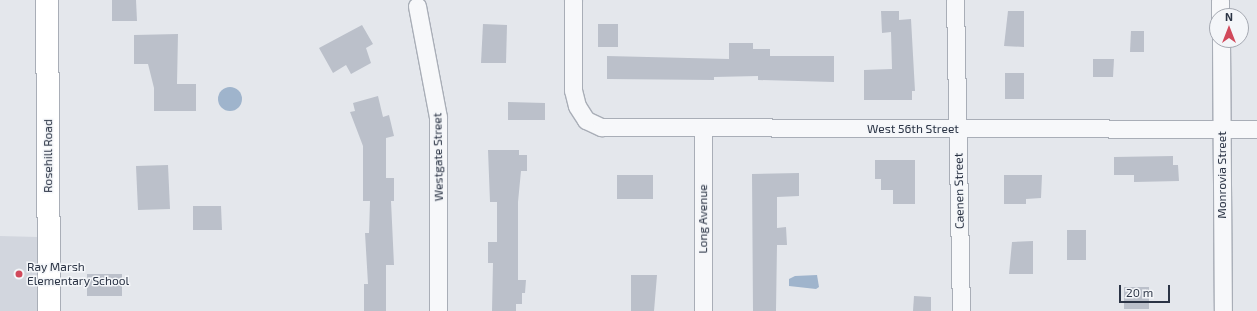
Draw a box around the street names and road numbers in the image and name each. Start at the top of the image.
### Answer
street label: Westgate Street [430,113,446,201]
street label: Rosehill Road [41,119,55,193]
street label: West 56th Street [867,122,959,136]
street label: Monrovia Street [1215,131,1229,219]
street label: Caenen Street [951,153,967,229]
street label: Long Avenue [696,184,710,254]

